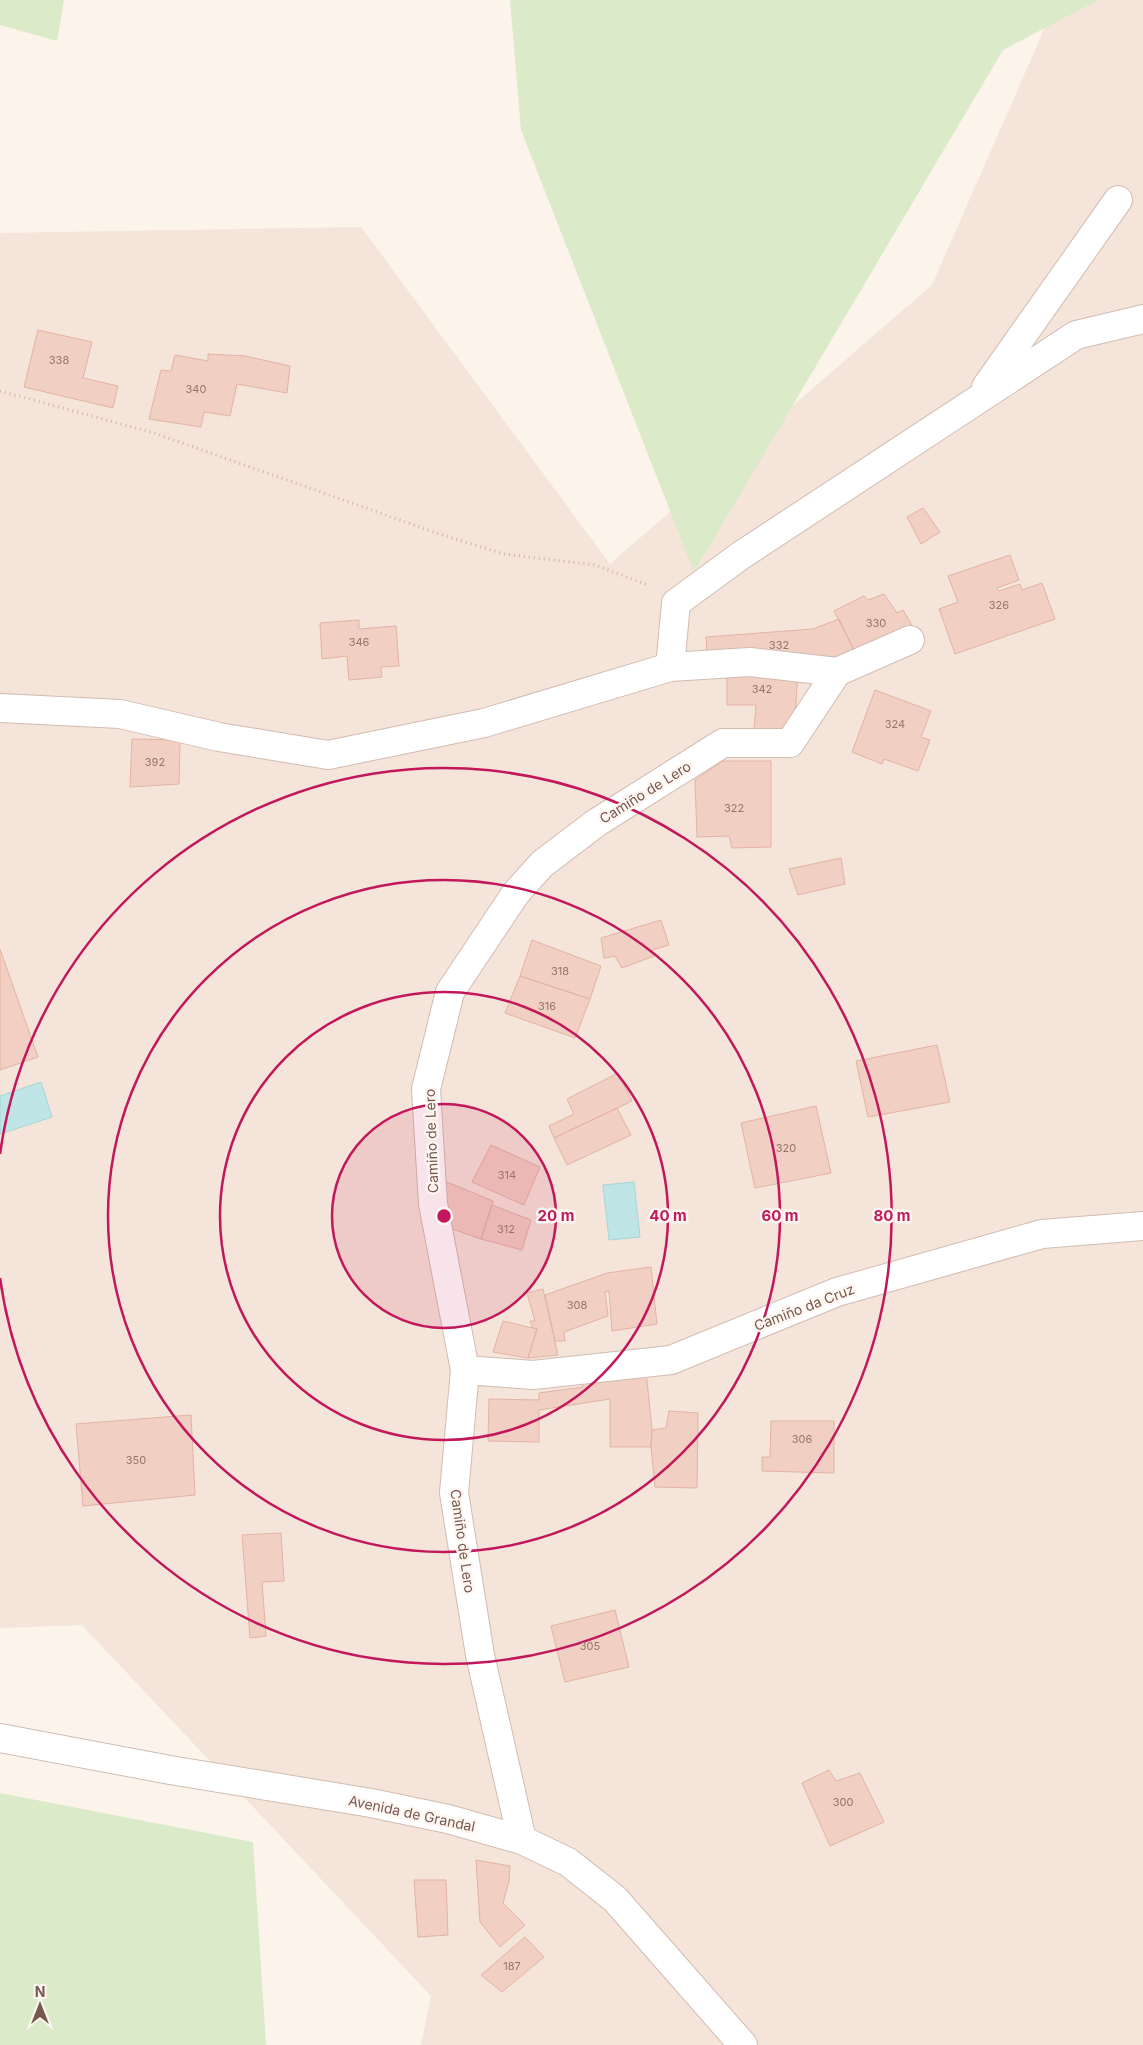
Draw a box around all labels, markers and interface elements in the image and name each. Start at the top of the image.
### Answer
house number: 338 [49,353,69,367]
house number: 340 [186,382,206,396]
house number: 326 [989,598,1009,612]
house number: 330 [866,616,886,630]
house number: 346 [349,635,370,649]
house number: 332 [769,638,789,652]
house number: 342 [752,682,772,696]
house number: 324 [885,717,905,731]
house number: 392 [145,755,165,769]
street label: Camiño de Lero [596,757,694,827]
house number: 322 [724,801,744,815]
house number: 318 [551,964,569,978]
house number: 316 [538,999,556,1013]
street label: Camiño de Lero [421,1088,441,1194]
house number: 320 [776,1141,796,1155]
house number: 314 [498,1168,516,1182]
text: 20 m [538,1206,574,1225]
text: 40 m [649,1206,687,1225]
text: 60 m [761,1206,799,1225]
text: 80 m [873,1206,911,1225]
centre of rings [435,1207,453,1225]
house number: 312 [497,1222,515,1236]
street label: Camiño da Cruz [751,1280,857,1334]
house number: 308 [567,1298,587,1312]
house number: 306 [792,1432,812,1446]
house number: 350 [126,1453,146,1467]
street label: Camiño de Lero [447,1488,479,1594]
house number: 305 [580,1639,601,1653]
street label: Avenida de Grandal [347,1791,477,1835]
house number: 300 [833,1795,853,1809]
house number: 187 [503,1959,521,1973]
north arrow [15,1980,65,2030]
text: N [35,1983,45,2000]

